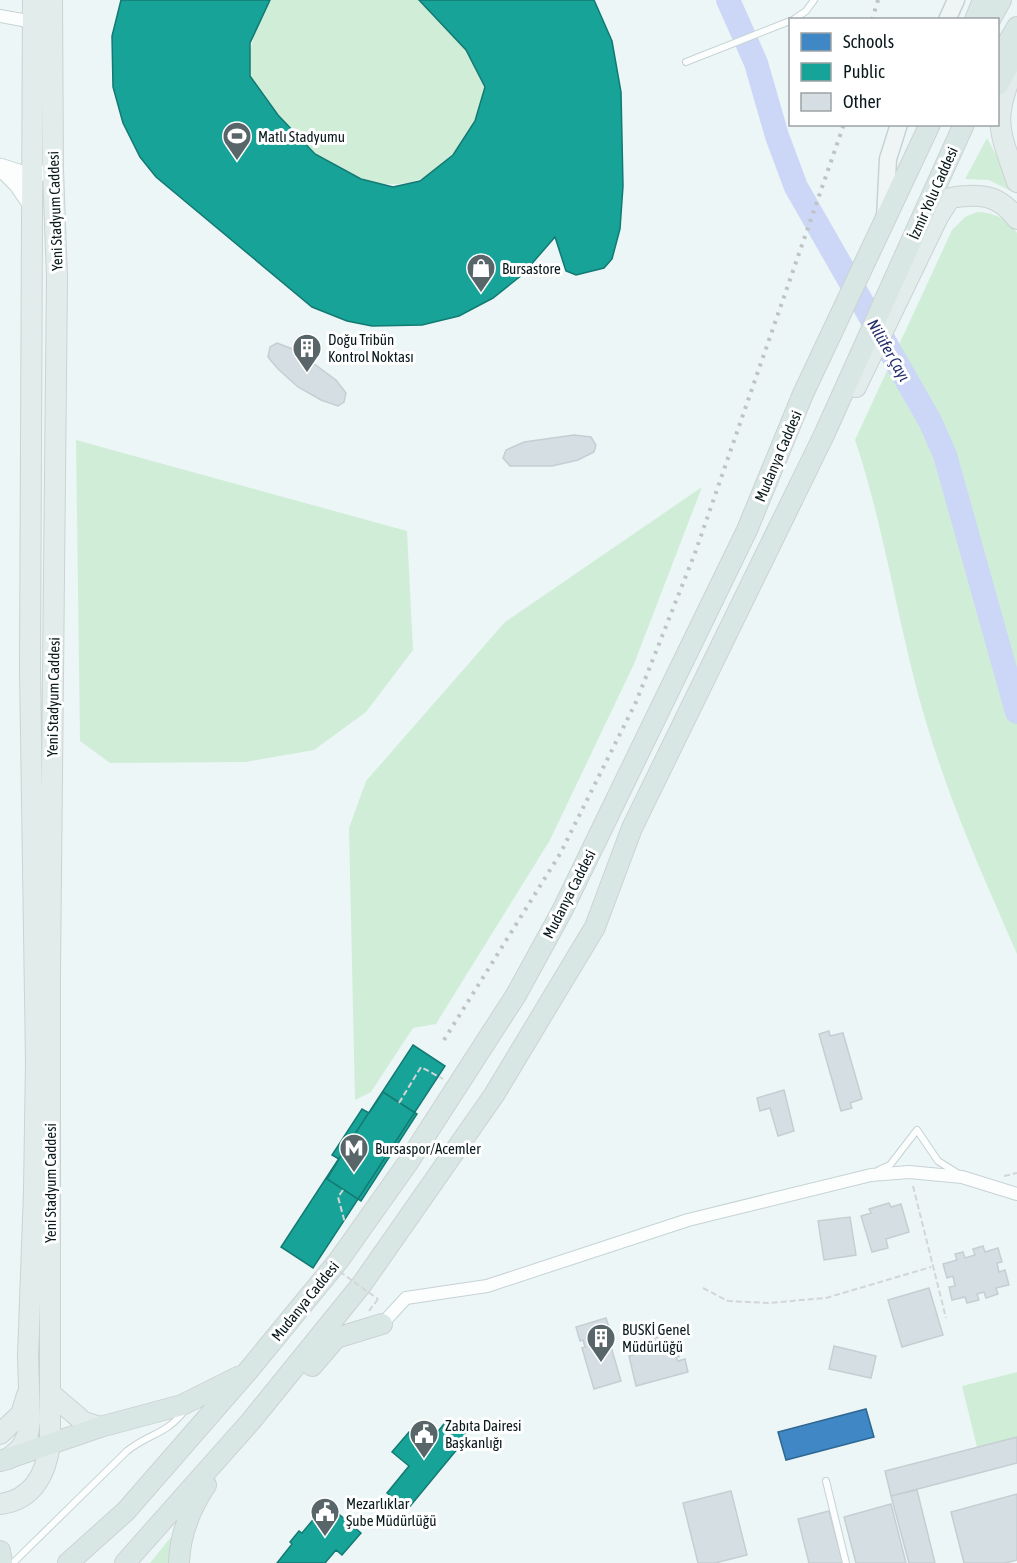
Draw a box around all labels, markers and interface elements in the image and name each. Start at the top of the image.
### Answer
legend [789,18,999,126]
text: Schools [843,31,894,52]
text: Public [843,61,885,82]
text: Other [843,91,882,112]
sports icon: Matlı Stadyumu [221,120,253,162]
place label: Matlı Stadyumu [258,128,345,145]
street label: İzmir Yolu Caddesi [905,144,961,242]
street label: Yeni Stadyum Caddesi [44,151,66,271]
shop icon: Bursastore [465,252,497,294]
place label: Bursastore [502,260,561,277]
water label: Nilüfer Çayı [863,316,914,385]
place label: Doğu Tribün Kontrol Noktası [328,331,414,365]
building icon: Doğu Tribün Kontrol Noktası [291,332,323,374]
street label: Mudanya Caddesi [751,408,805,504]
street label: Yeni Stadyum Caddesi [43,637,63,757]
street label: Mudanya Caddesi [539,847,599,941]
street label: Yeni Stadyum Caddesi [42,1123,59,1243]
metro station icon: Bursaspor/Acemler [338,1132,370,1174]
place label: Bursaspor/Acemler [375,1140,481,1157]
street label: Mudanya Caddesi [268,1258,342,1344]
place label: BUSKİ Genel Müdürlüğü [622,1321,690,1355]
building icon: BUSKİ Genel Müdürlüğü [585,1322,617,1364]
place label: Zabıta Dairesi Başkanlığı [445,1417,521,1451]
public building icon: Zabıta Dairesi Başkanlığı [408,1418,440,1460]
place label: Mezarlıklar Şube Müdürlüğü [346,1495,437,1529]
public building icon: Mezarlıklar Şube Müdürlüğü [309,1496,341,1538]

